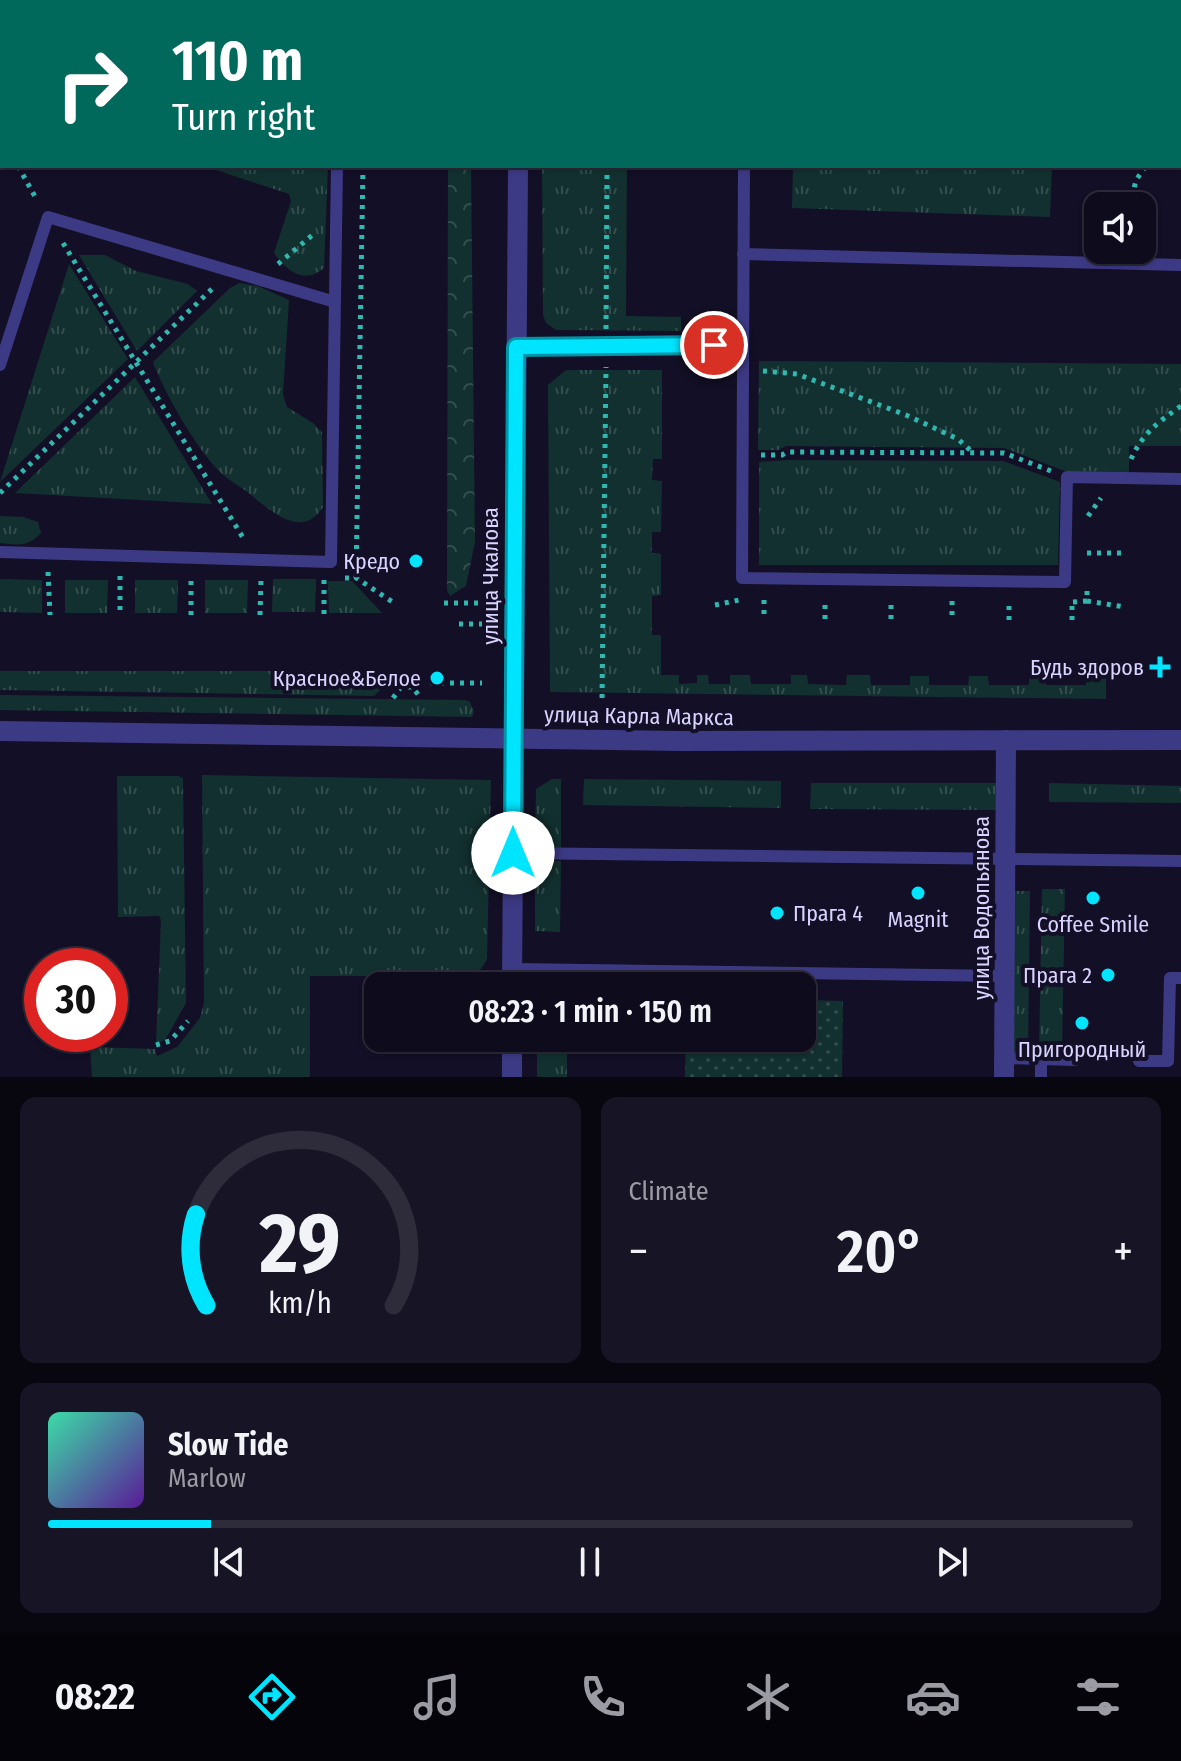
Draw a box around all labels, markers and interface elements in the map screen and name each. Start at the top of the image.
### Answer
text: 110 m [172,28,303,95]
icon: right [40,32,144,136]
text: Turn right [172,96,315,140]
map controls [1084,192,1156,264]
button: sound [1084,192,1156,264]
pin [680,311,748,379]
icon: arrive [692,323,736,367]
street label: улица Чкалова [477,507,504,645]
place label: Кредо [343,548,400,575]
marker: Кредо [407,552,425,570]
place label: Будь здоров [1030,654,1144,681]
marker: Будь здоров [1151,658,1169,676]
place label: Красное&Белое [273,665,421,692]
marker: Красное&Белое [428,669,446,687]
street label: улица Карла Маркса [544,701,734,731]
position arrow [471,811,555,895]
street label: улица Водопьянова [968,816,995,1000]
marker: Magnit [909,884,927,902]
marker: Coffee Smile [1084,889,1102,907]
place label: Прага 4 [793,900,863,927]
marker: Прага 4 [768,904,786,922]
place label: Magnit [888,906,949,933]
place label: Coffee Smile [1037,911,1149,938]
speed limit sign: 30 [24,948,128,1052]
place label: Прага 2 [1023,962,1092,989]
marker: Прага 2 [1099,966,1117,984]
text: 08:23 · 1 min · 150 m [468,994,712,1030]
marker: Пригородный [1073,1014,1091,1032]
place label: Пригородный [1018,1036,1146,1063]
text: Climate [629,1176,709,1207]
text: 29 [259,1194,341,1294]
text: 20° [837,1216,925,1288]
text: − [629,1225,648,1278]
text: + [1113,1225,1133,1278]
text: km/h [268,1286,332,1321]
text: Slow Tide [168,1427,289,1463]
text: Marlow [168,1463,246,1494]
icon: previous [207,1540,251,1584]
icon: pause [568,1540,612,1584]
icon: next [930,1540,974,1584]
icon: directions [244,1669,300,1725]
icon: music [409,1669,465,1725]
icon: phone [575,1669,631,1725]
icon: climate [740,1669,796,1725]
icon: car [905,1669,961,1725]
icon: filters [1070,1669,1126,1725]
text: 08:22 [55,1675,135,1719]

